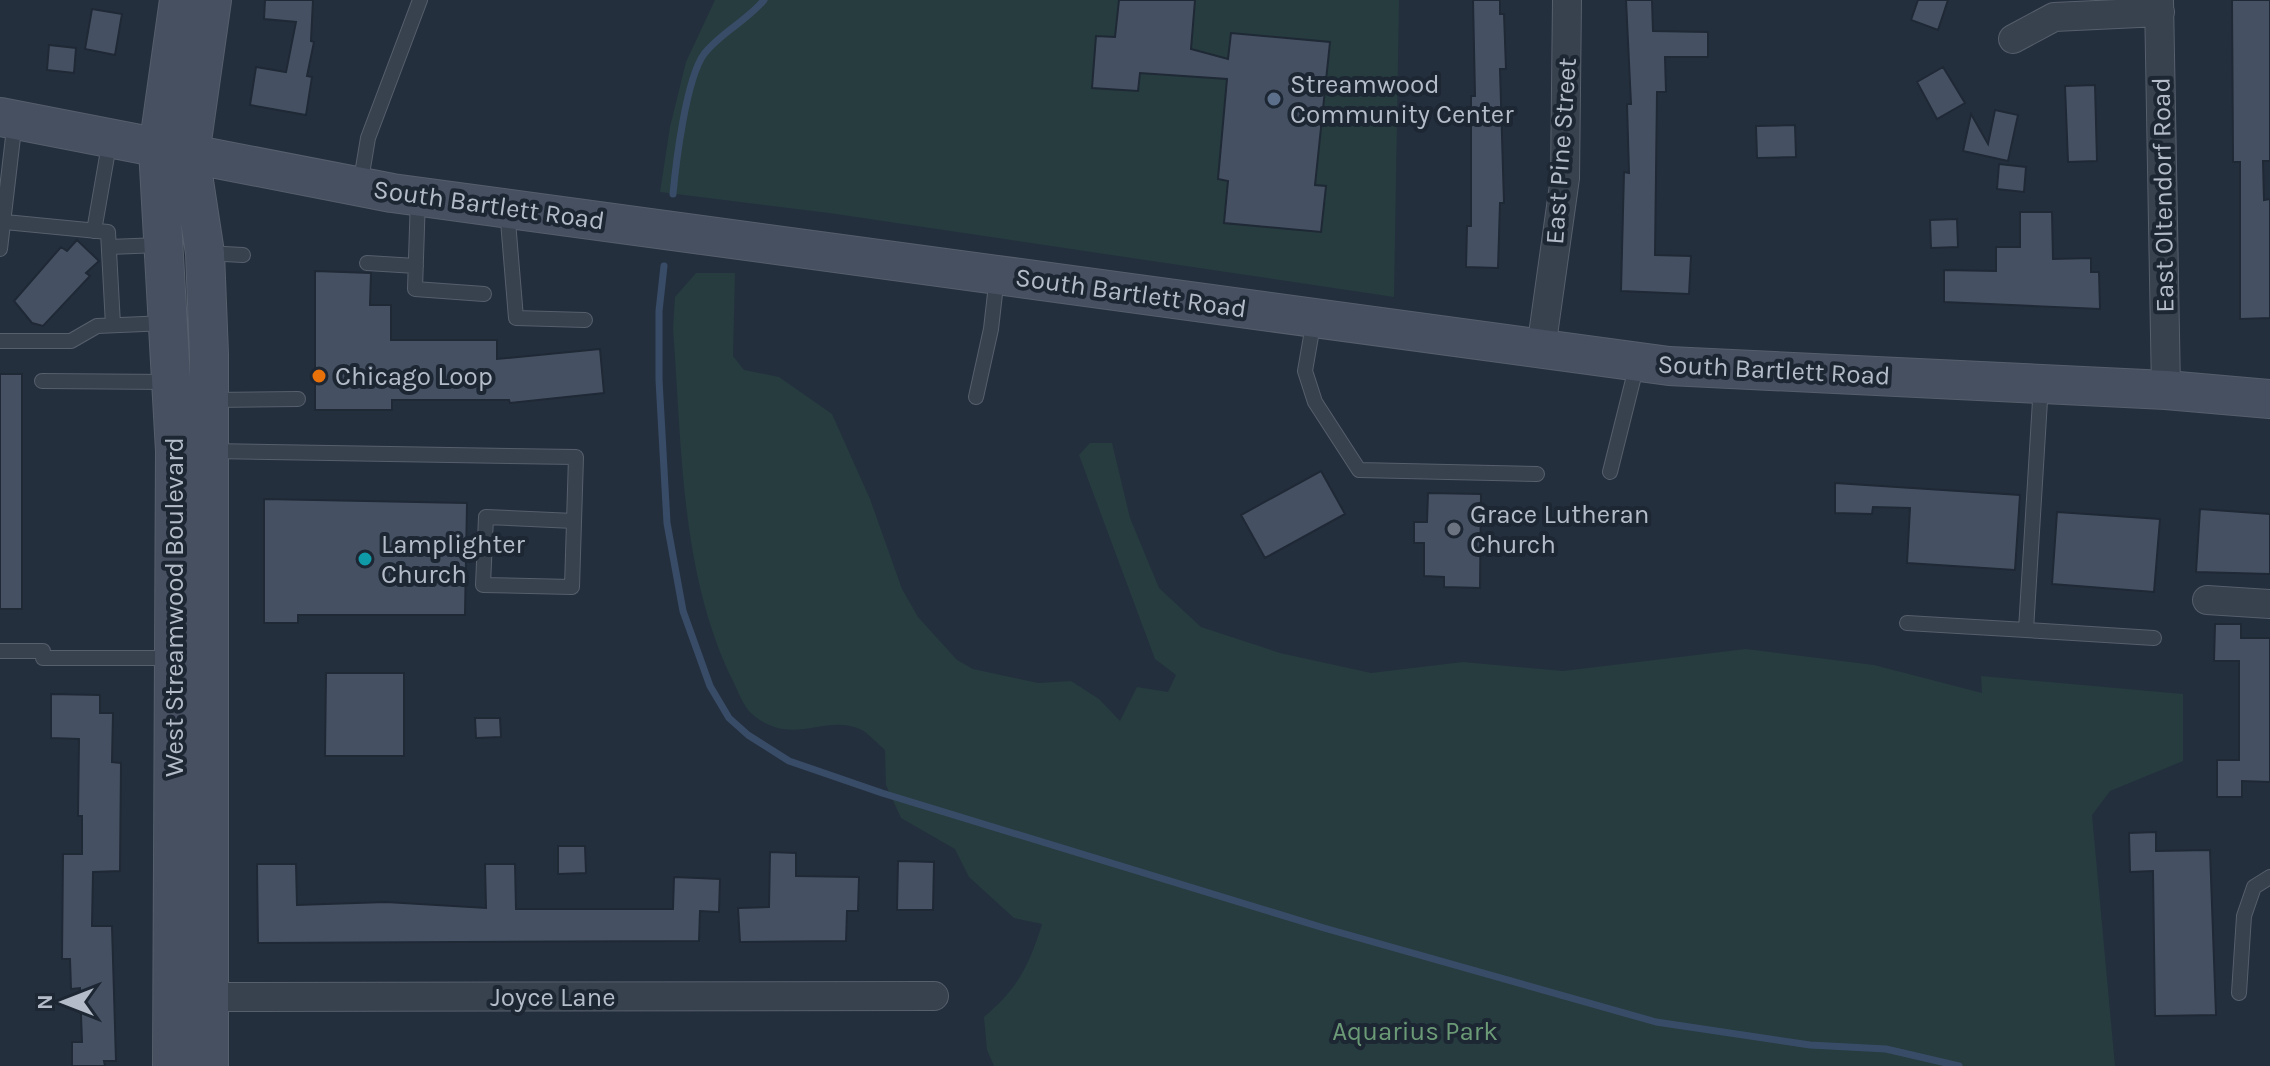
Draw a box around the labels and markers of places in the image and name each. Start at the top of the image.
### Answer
place label: Streamwood Community Center [1290,69,1514,130]
marker: Streamwood Community Center [1265,90,1283,108]
place label: Chicago Loop [335,361,493,392]
marker: Chicago Loop [310,367,328,385]
place label: Grace Lutheran Church [1470,499,1650,560]
marker: Grace Lutheran Church [1445,520,1463,538]
place label: Lamplighter Church [381,529,526,590]
marker: Lamplighter Church [356,550,374,568]

